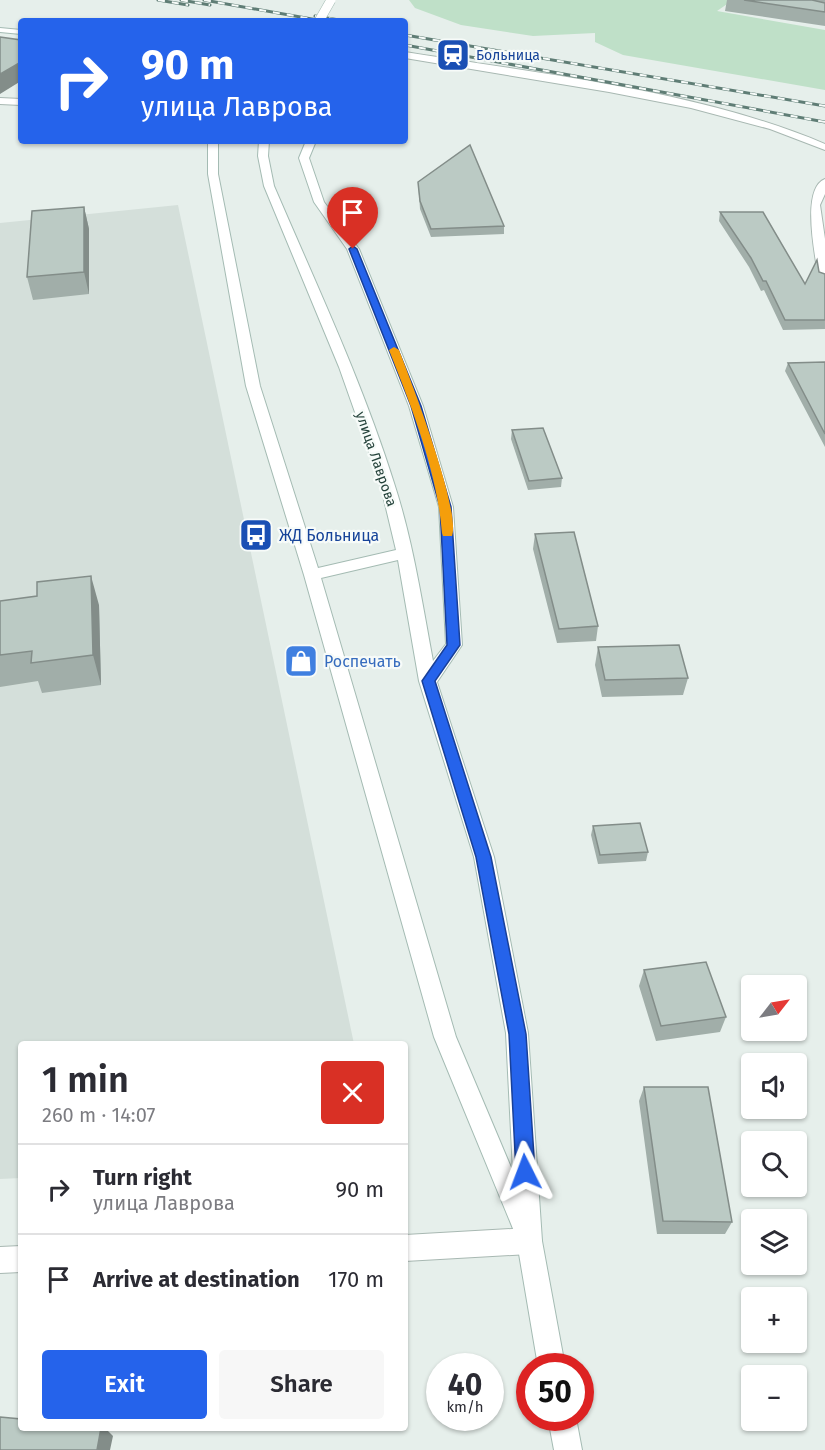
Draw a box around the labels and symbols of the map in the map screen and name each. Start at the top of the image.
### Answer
station icon: Больница [435,37,471,73]
place label: Больница [476,47,540,64]
pin [327,187,378,249]
street label: улица Лаврова [352,409,400,509]
bus stop icon: ЖД Больница [238,517,274,553]
place label: ЖД Больница [279,526,379,545]
shop icon: Роспечать [283,643,319,679]
place label: Роспечать [324,652,401,671]
north arrow [741,975,807,1041]
position arrow [493,1140,557,1204]
speed limit sign: 50 [516,1353,594,1431]

